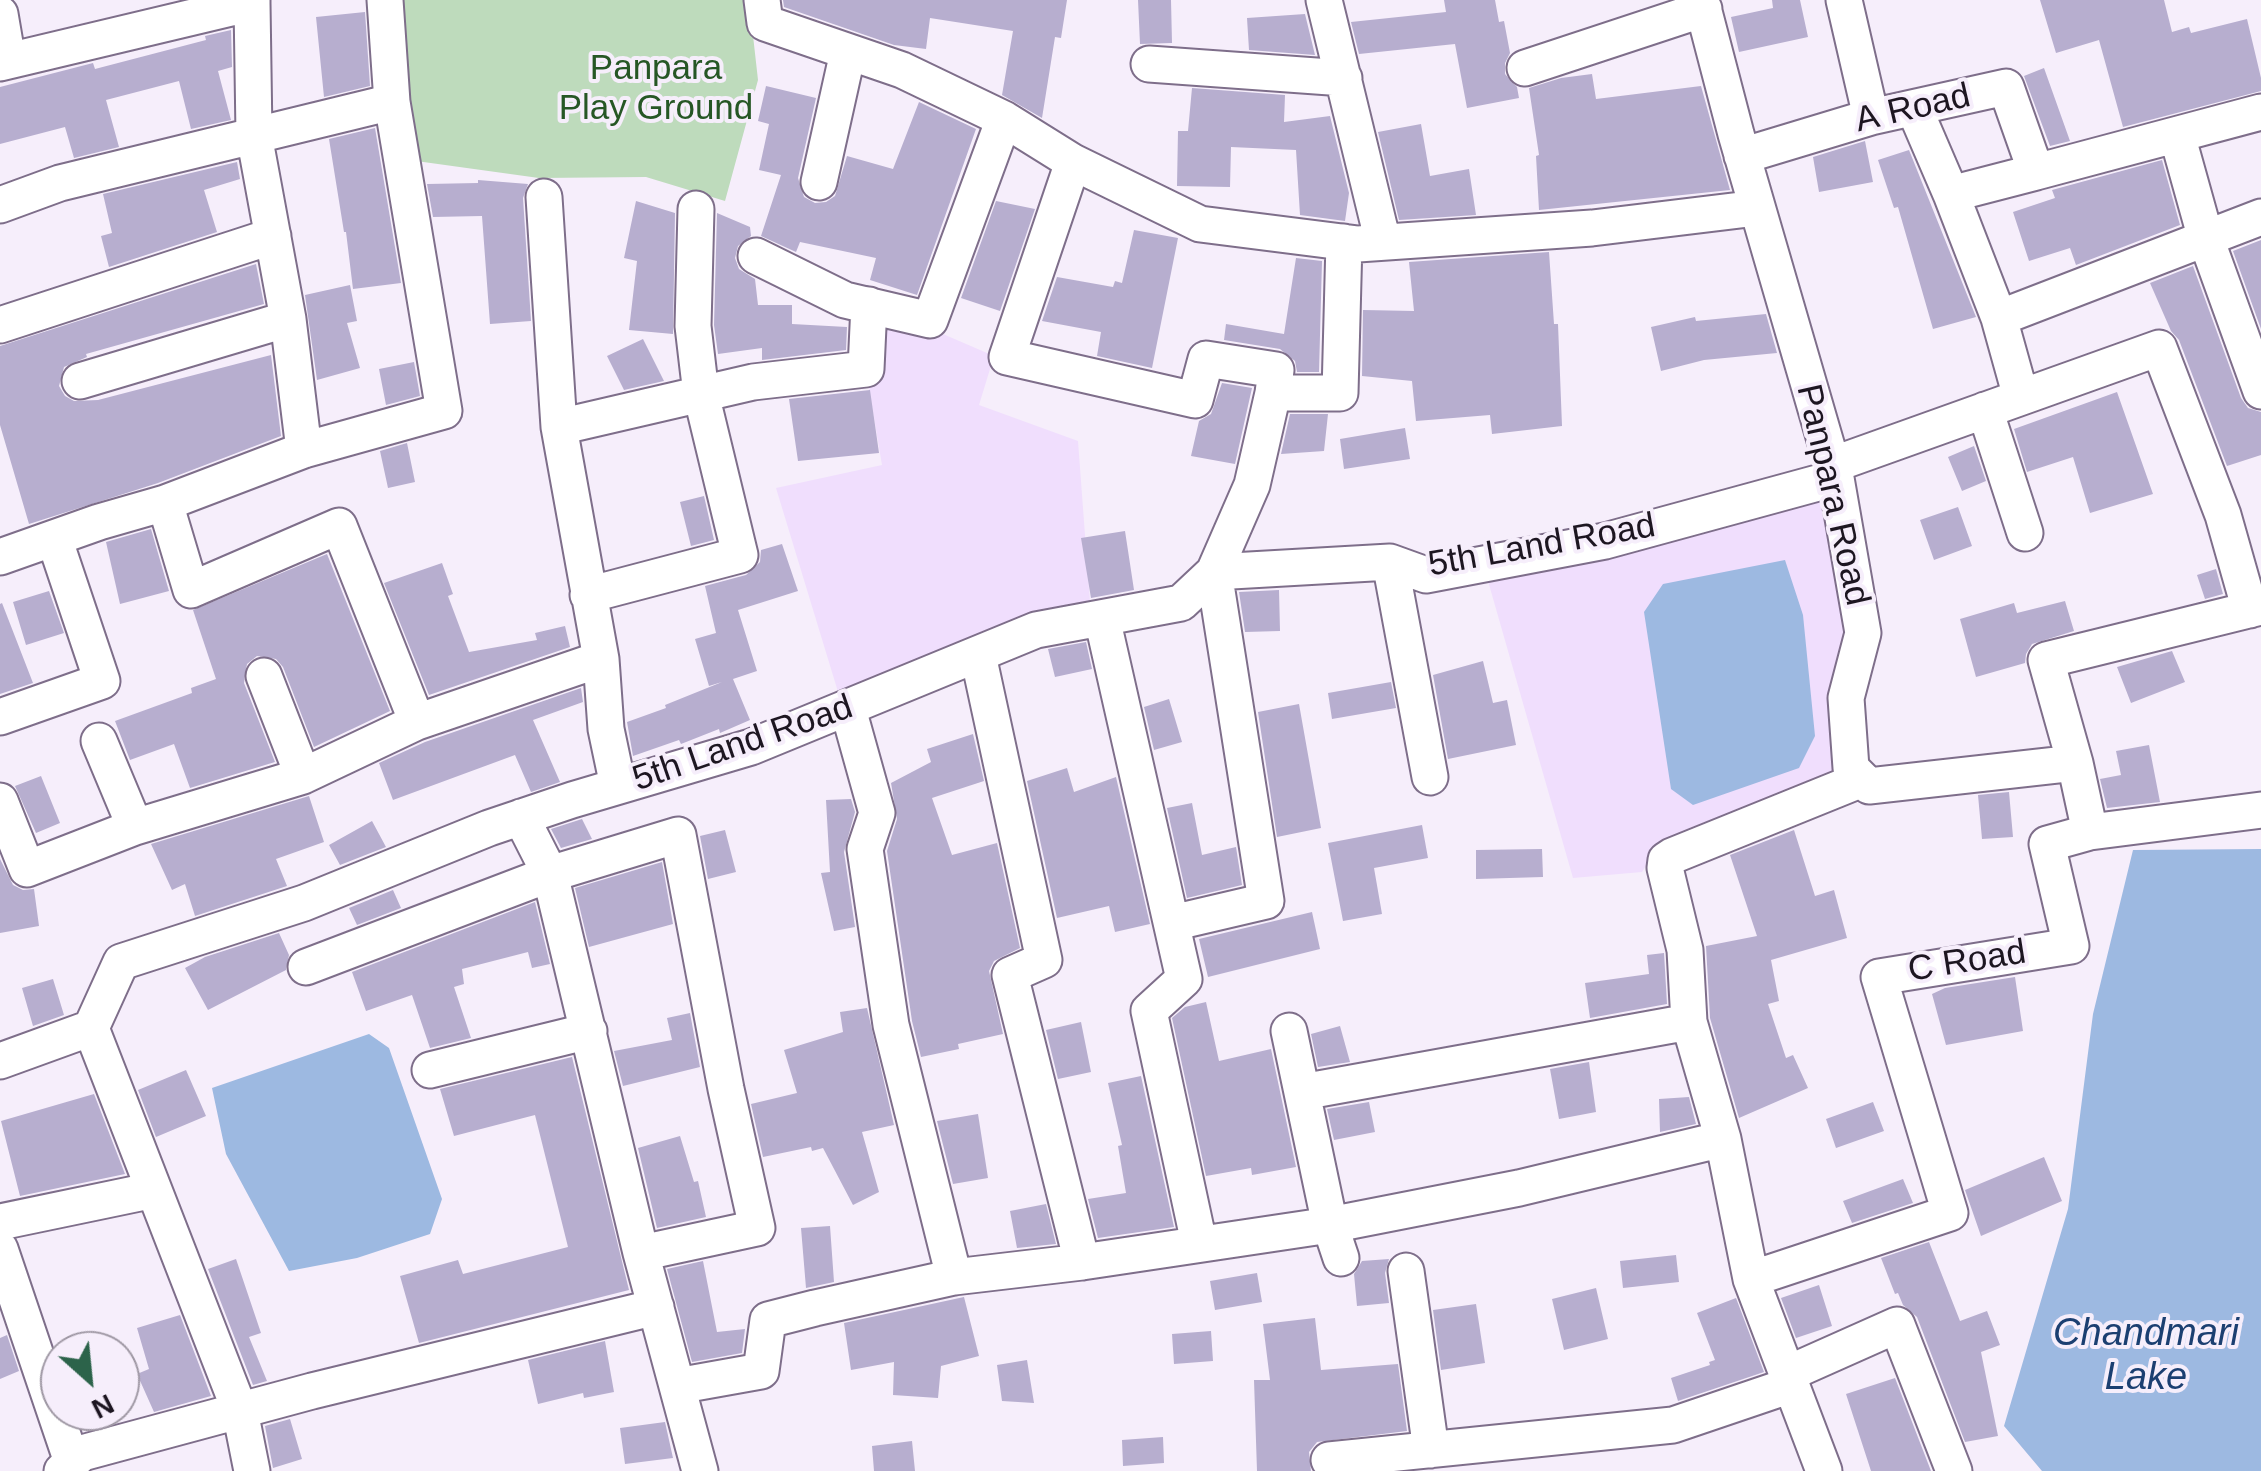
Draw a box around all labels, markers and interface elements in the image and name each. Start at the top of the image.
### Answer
park label: Panpara Play Ground [559,48,753,130]
street label: A Road [1851,75,1975,143]
street label: Panpara Road [1786,380,1878,610]
street label: 5th Land Road [1425,505,1659,587]
street label: 5th Land Road [628,687,858,801]
street label: C Road [1905,932,2029,992]
water label: Chandmari Lake [2053,1311,2239,1400]
north arrow [40,1331,140,1431]
text: N [87,1388,119,1425]

